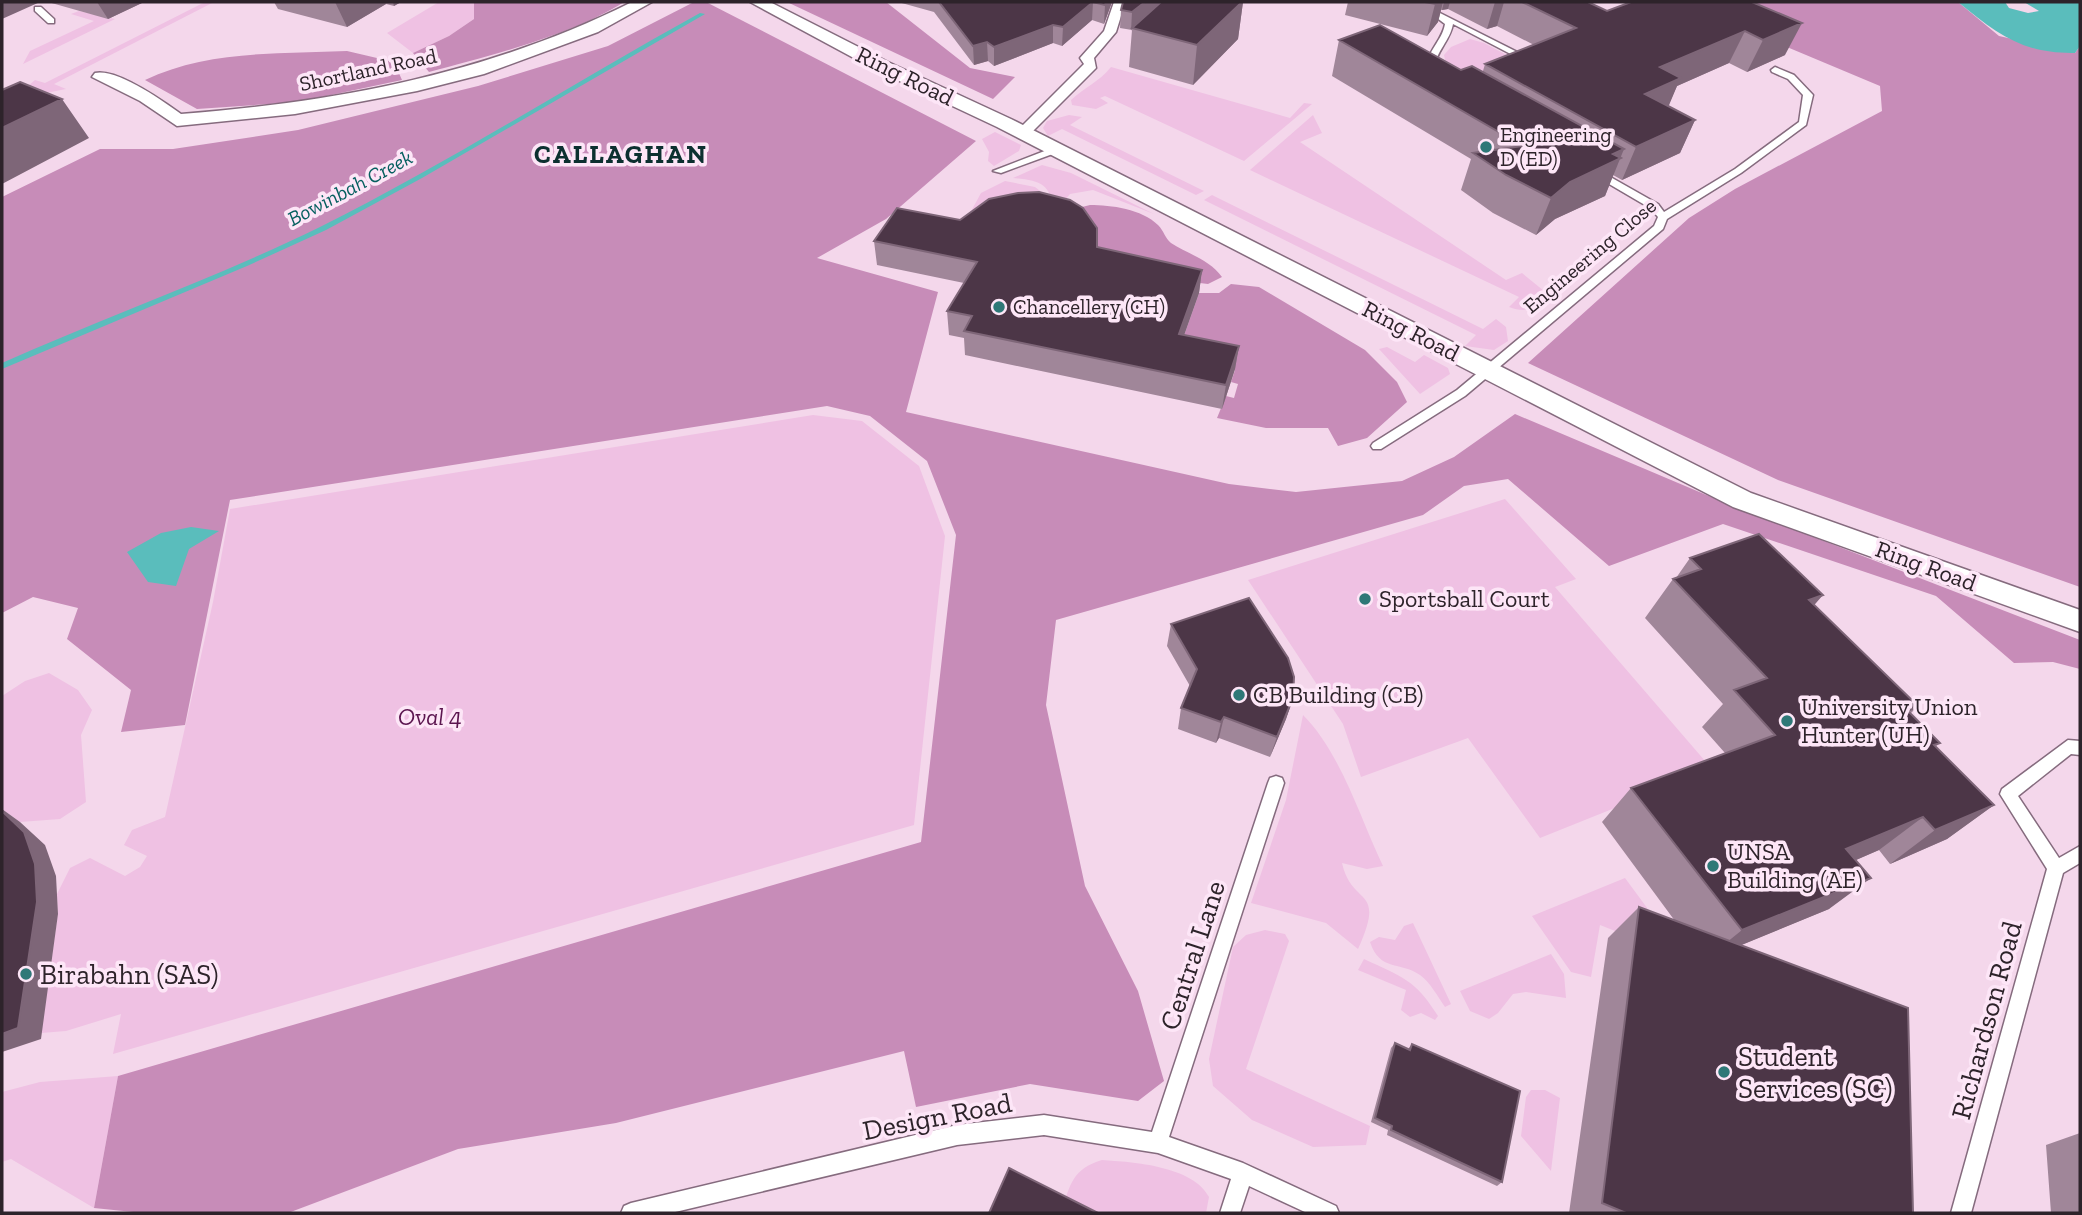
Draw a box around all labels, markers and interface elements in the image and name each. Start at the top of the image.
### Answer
street label: Ring Road [851,39,959,112]
street label: Shortland Road [297,43,439,96]
place label: Engineering D (ED) [1500,122,1612,171]
district label: CALLAGHAN [534,138,708,170]
marker: Engineering D (ED) [1478,139,1494,155]
water label: Bowinbah Creek [283,144,416,231]
street label: Engineering Close [1518,193,1661,318]
place label: Chancellery (CH) [1013,294,1165,319]
street label: Ring Road [1358,294,1465,367]
marker: Chancellery (CH) [991,299,1007,315]
street label: Ring Road [1872,534,1981,597]
place label: Sportsball Court [1379,584,1550,613]
marker: Sportsball Court [1357,591,1373,607]
place label: CB Building (CB) [1253,680,1423,709]
marker: CB Building (CB) [1231,687,1247,703]
place label: University Union Hunter (UH) [1801,692,1978,749]
park label: Oval 4 [398,702,462,731]
marker: University Union Hunter (UH) [1779,713,1795,729]
place label: UNSA Building (AE) [1727,837,1863,894]
marker: UNSA Building (AE) [1705,858,1721,874]
street label: Central Lane [1153,876,1232,1034]
street label: Richardson Road [1944,918,2029,1123]
place label: Birabahn (SAS) [40,958,219,991]
marker: Birabahn (SAS) [18,966,34,982]
place label: Student Services (SC) [1738,1040,1892,1105]
marker: Student Services (SC) [1716,1064,1732,1080]
street label: Design Road [860,1086,1014,1147]

